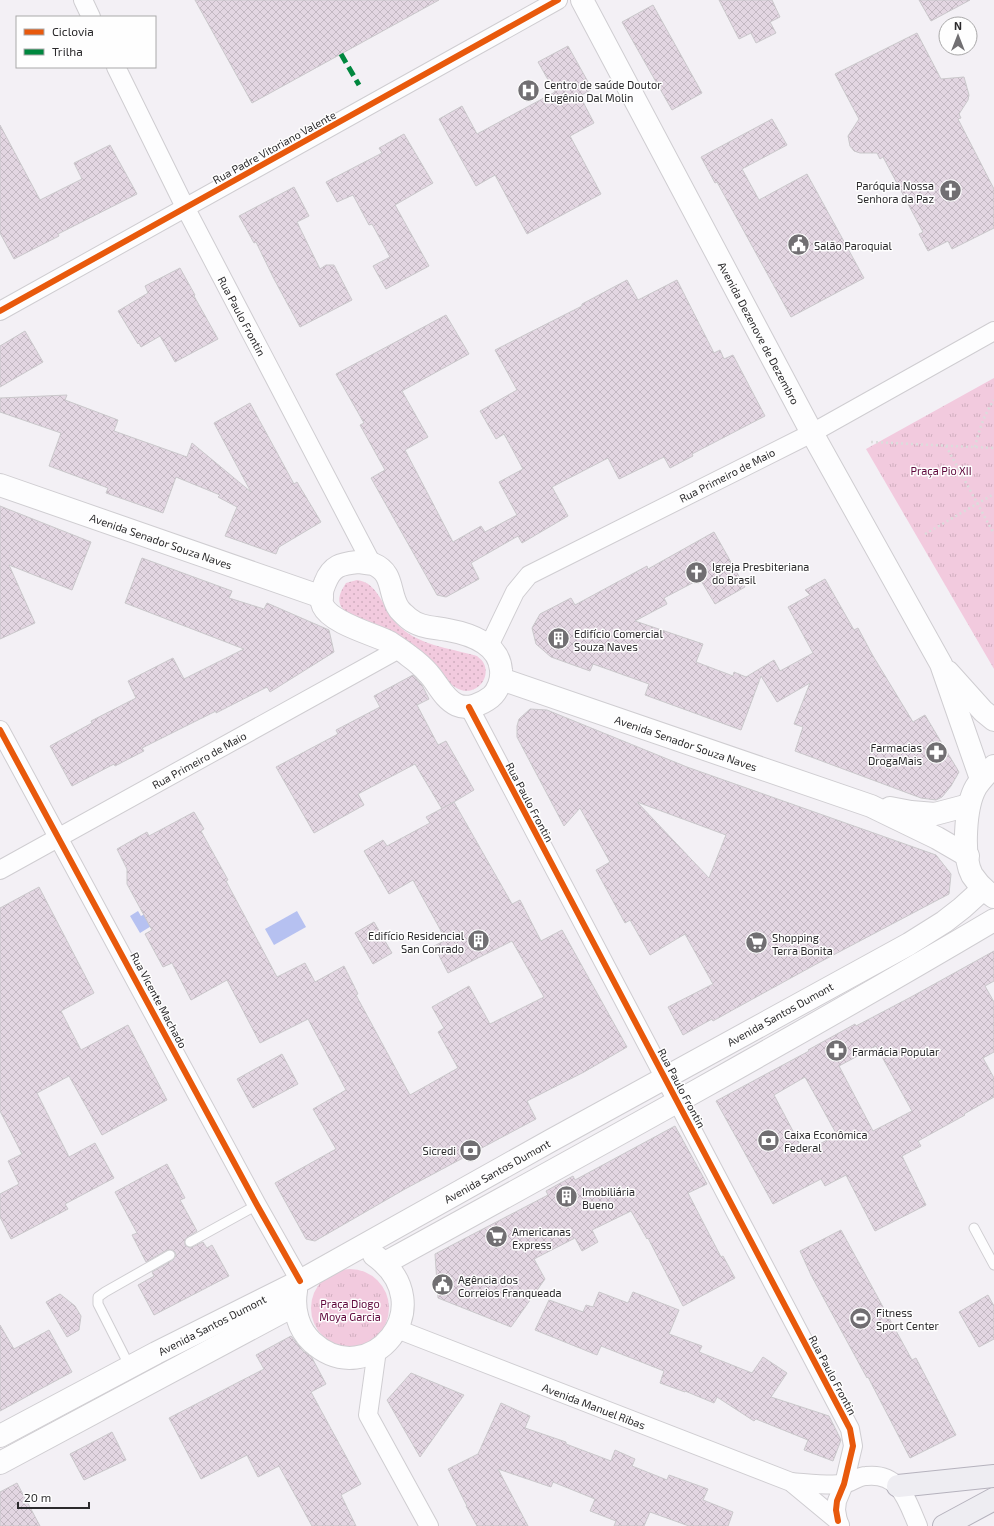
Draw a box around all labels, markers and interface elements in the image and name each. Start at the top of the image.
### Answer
legend [16,16,156,68]
north arrow [938,16,978,56]
text: N [954,19,962,32]
text: Ciclovia [52,24,94,38]
text: Trilha [52,44,83,58]
hospital icon: Centro de saúde Doutor Eugênio Dal Molin [516,77,542,103]
place label: Centro de saúde Doutor Eugênio Dal Molin [544,78,662,104]
street label: Rua Padre Vitoriano Valente [210,108,338,186]
church icon: Paróquia Nossa Senhora da Paz [937,178,963,204]
place label: Paróquia Nossa Senhora da Paz [856,179,934,205]
public building icon: Salão Paroquial [786,232,812,258]
place label: Salão Paroquial [814,239,893,252]
street label: Avenida Dezenove de Dezembro [716,260,802,406]
street label: Rua Paulo Frontin [216,274,268,358]
street label: Rua Primeiro de Maio [677,445,777,505]
park label: Praça Pio XII [910,464,972,478]
street label: Avenida Senador Souza Naves [88,510,234,572]
church icon: Igreja Presbiteriana do Brasil [684,559,710,585]
place label: Igreja Presbiteriana do Brasil [712,560,809,586]
building icon: Edifício Comercial Souza Naves [545,626,571,652]
place label: Edifício Comercial Souza Naves [574,627,663,653]
street label: Avenida Senador Souza Naves [613,712,759,774]
street label: Rua Primeiro de Maio [150,729,248,791]
pharmacy icon: Farmacias DrogaMais [924,740,950,766]
place label: Farmacias DrogaMais [868,741,922,767]
street label: Rua Paulo Frontin [504,760,556,844]
building icon: Edifício Residencial San Conrado [466,928,492,954]
place label: Edifício Residencial San Conrado [368,929,465,955]
supermarket icon: Shopping Terra Bonita [743,930,769,956]
place label: Shopping Terra Bonita [772,931,833,957]
street label: Rua Vicente Machado [128,950,190,1050]
street label: Avenida Santos Dumont [725,979,835,1049]
pharmacy icon: Farmácia Popular [823,1038,849,1064]
place label: Farmácia Popular [852,1045,940,1058]
street label: Rua Paulo Frontin [656,1046,708,1130]
bank icon: Caixa Econômica Federal [755,1127,781,1153]
place label: Caixa Econômica Federal [784,1128,867,1154]
street label: Avenida Santos Dumont [442,1136,552,1206]
bank icon: Sicredi [458,1137,484,1163]
place label: Sicredi [423,1144,456,1157]
building icon: Imobiliária Bueno [553,1184,579,1210]
place label: Imobiliária Bueno [582,1185,635,1211]
supermarket icon: Americanas Express [483,1224,509,1250]
place label: Americanas Express [512,1225,571,1251]
public building icon: Agência dos Correios Franqueada [429,1272,455,1298]
place label: Agência dos Correios Franqueada [458,1273,562,1299]
street label: Avenida Santos Dumont [156,1292,268,1358]
park label: Praça Diogo Moya Garcia [319,1297,381,1323]
sports icon: Fitness Sport Center [847,1305,873,1331]
place label: Fitness Sport Center [876,1306,940,1332]
street label: Rua Paulo Frontin [807,1333,859,1417]
street label: Avenida Manuel Ribas [541,1380,648,1432]
scale bar [18,1484,89,1510]
text: 20 m [24,1490,51,1504]

